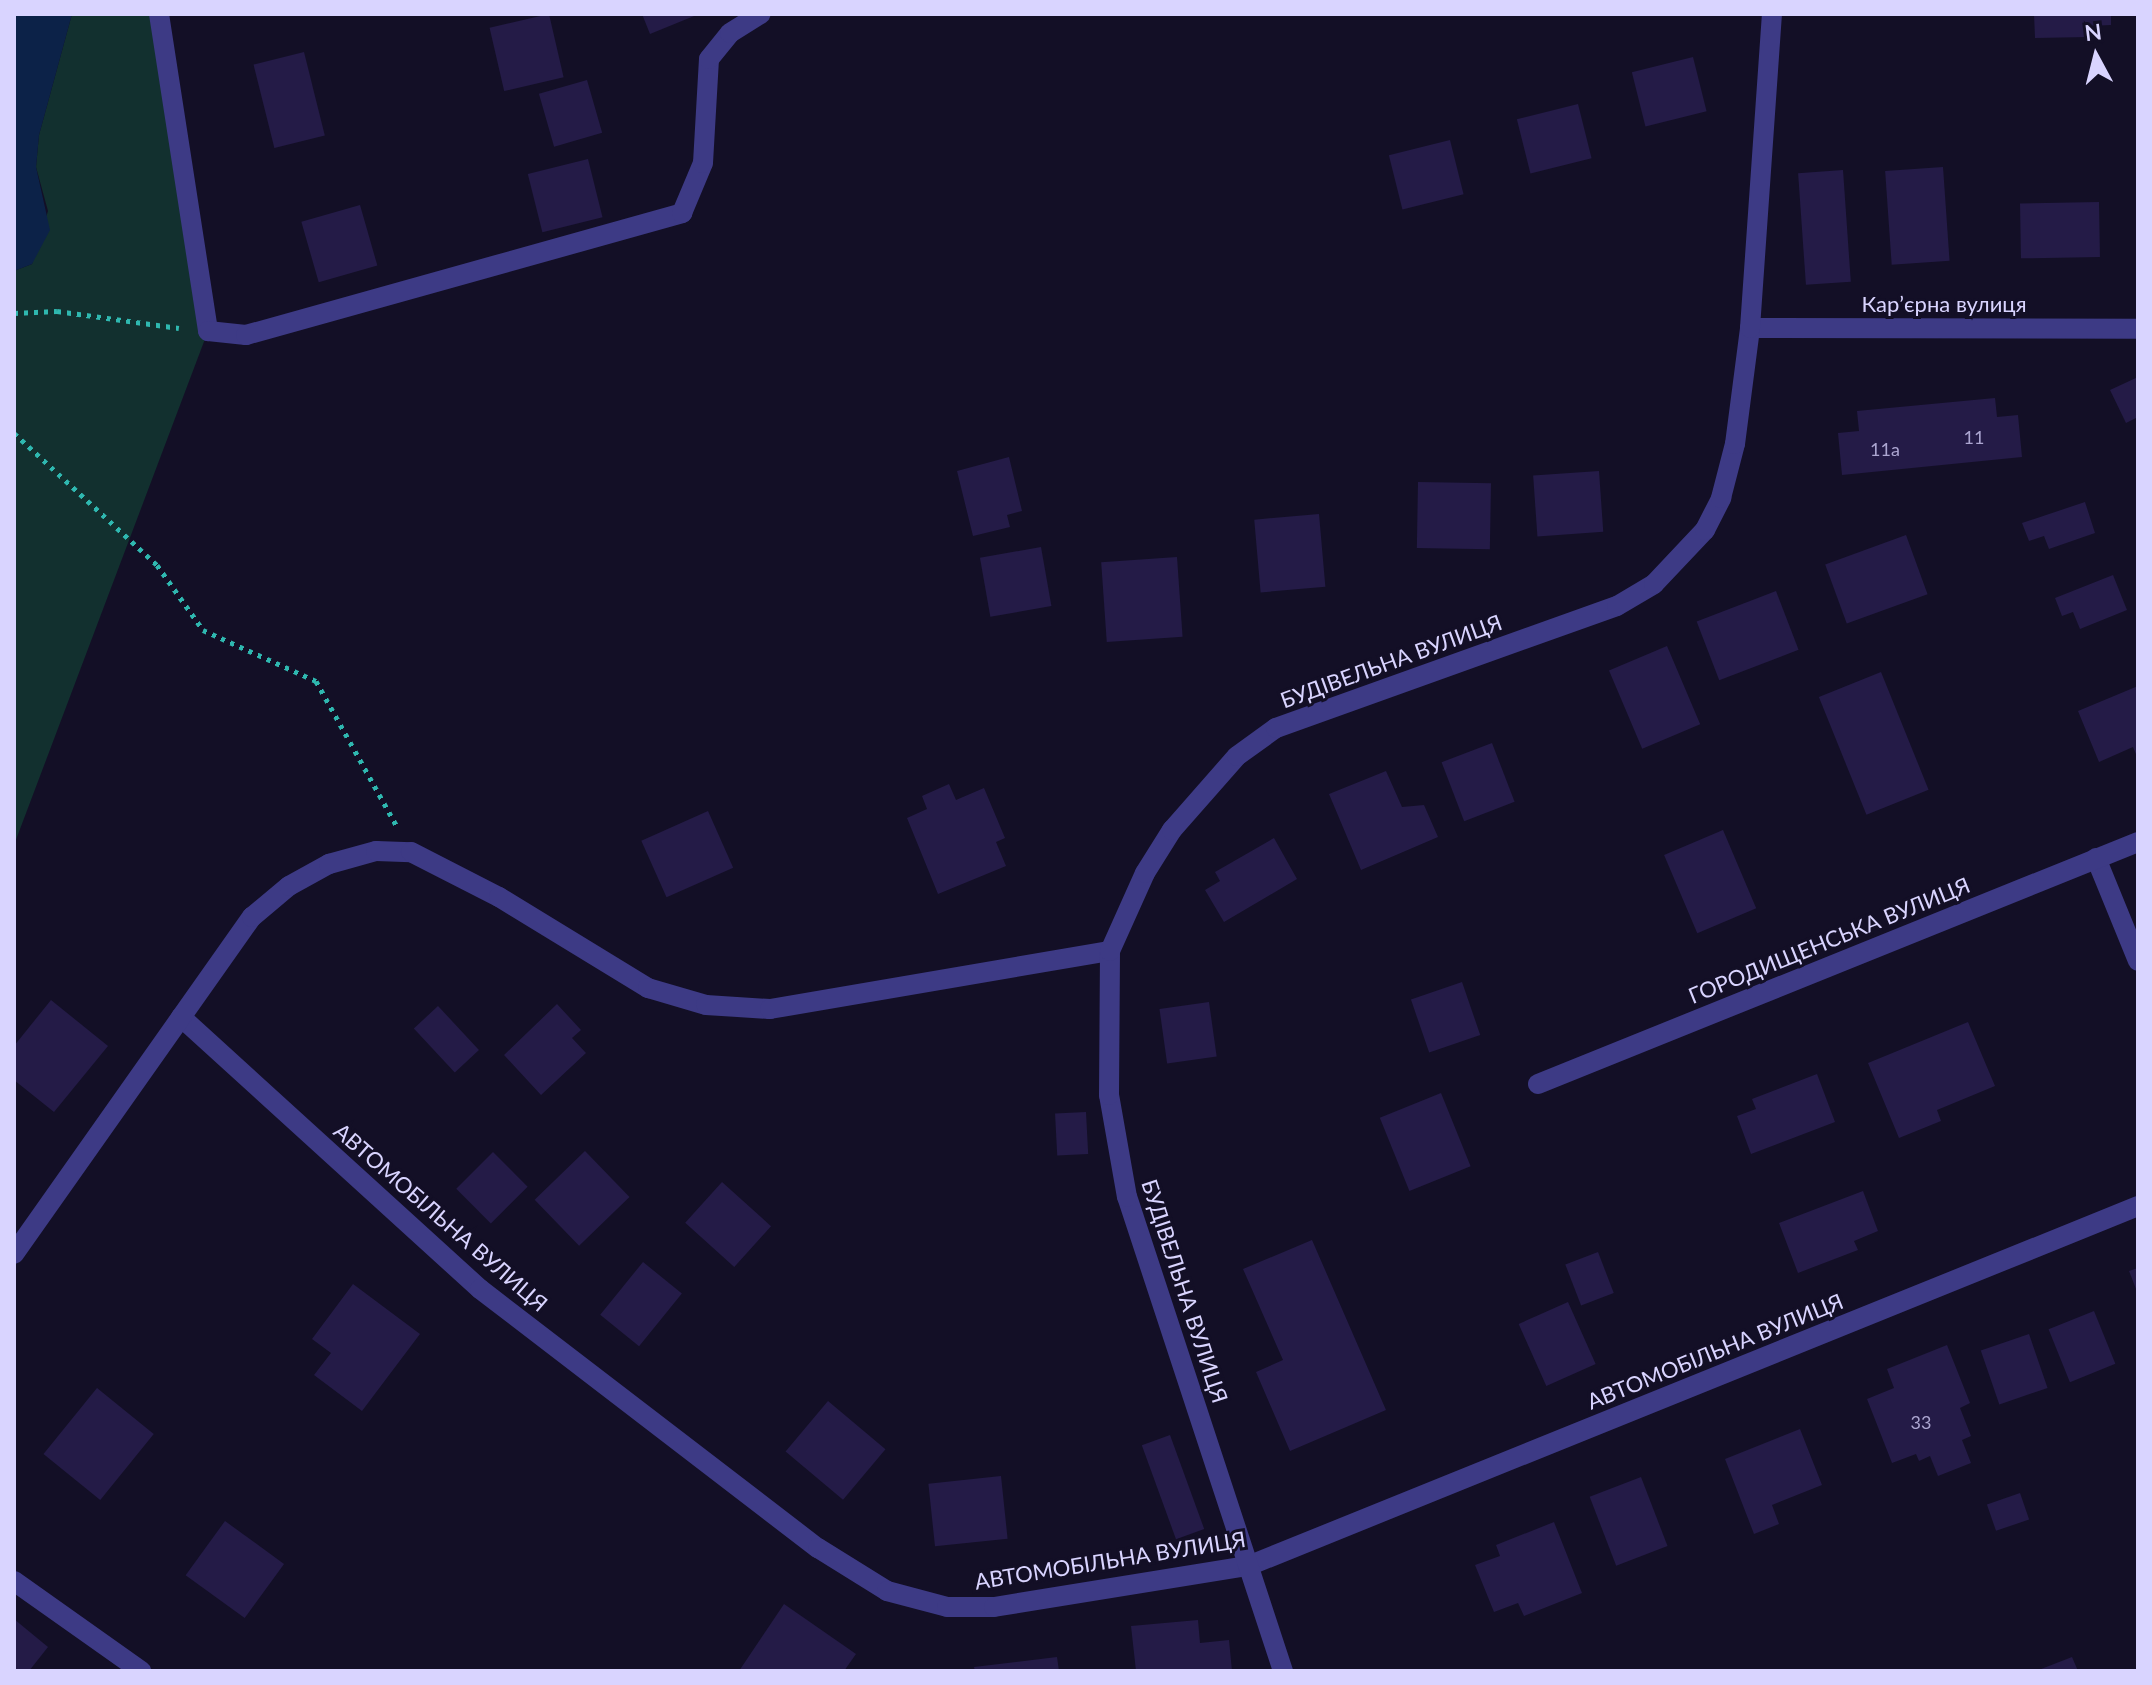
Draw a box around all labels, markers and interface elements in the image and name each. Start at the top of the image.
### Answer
north arrow [2056,16,2136,96]
text: N [2083,17,2103,46]
street label: Карʼєрна вулиця [1861,291,2027,317]
house number: 11 [1964,426,1984,448]
house number: 11а [1870,438,1900,460]
street label: БУДІВЕЛЬНА ВУЛИЦЯ [1277,609,1505,713]
street label: ГОРОДИЩЕНСЬКА ВУЛИЦЯ [1684,871,1974,1009]
street label: АВТОМОБІЛЬНА ВУЛИЦЯ [329,1117,553,1317]
street label: БУДІВЕЛЬНА ВУЛИЦЯ [1136,1176,1234,1406]
street label: АВТОМОБІЛЬНА ВУЛИЦЯ [1583,1287,1847,1415]
house number: 33 [1911,1411,1931,1433]
street label: АВТОМОБІЛЬНА ВУЛИЦЯ [973,1526,1247,1594]

